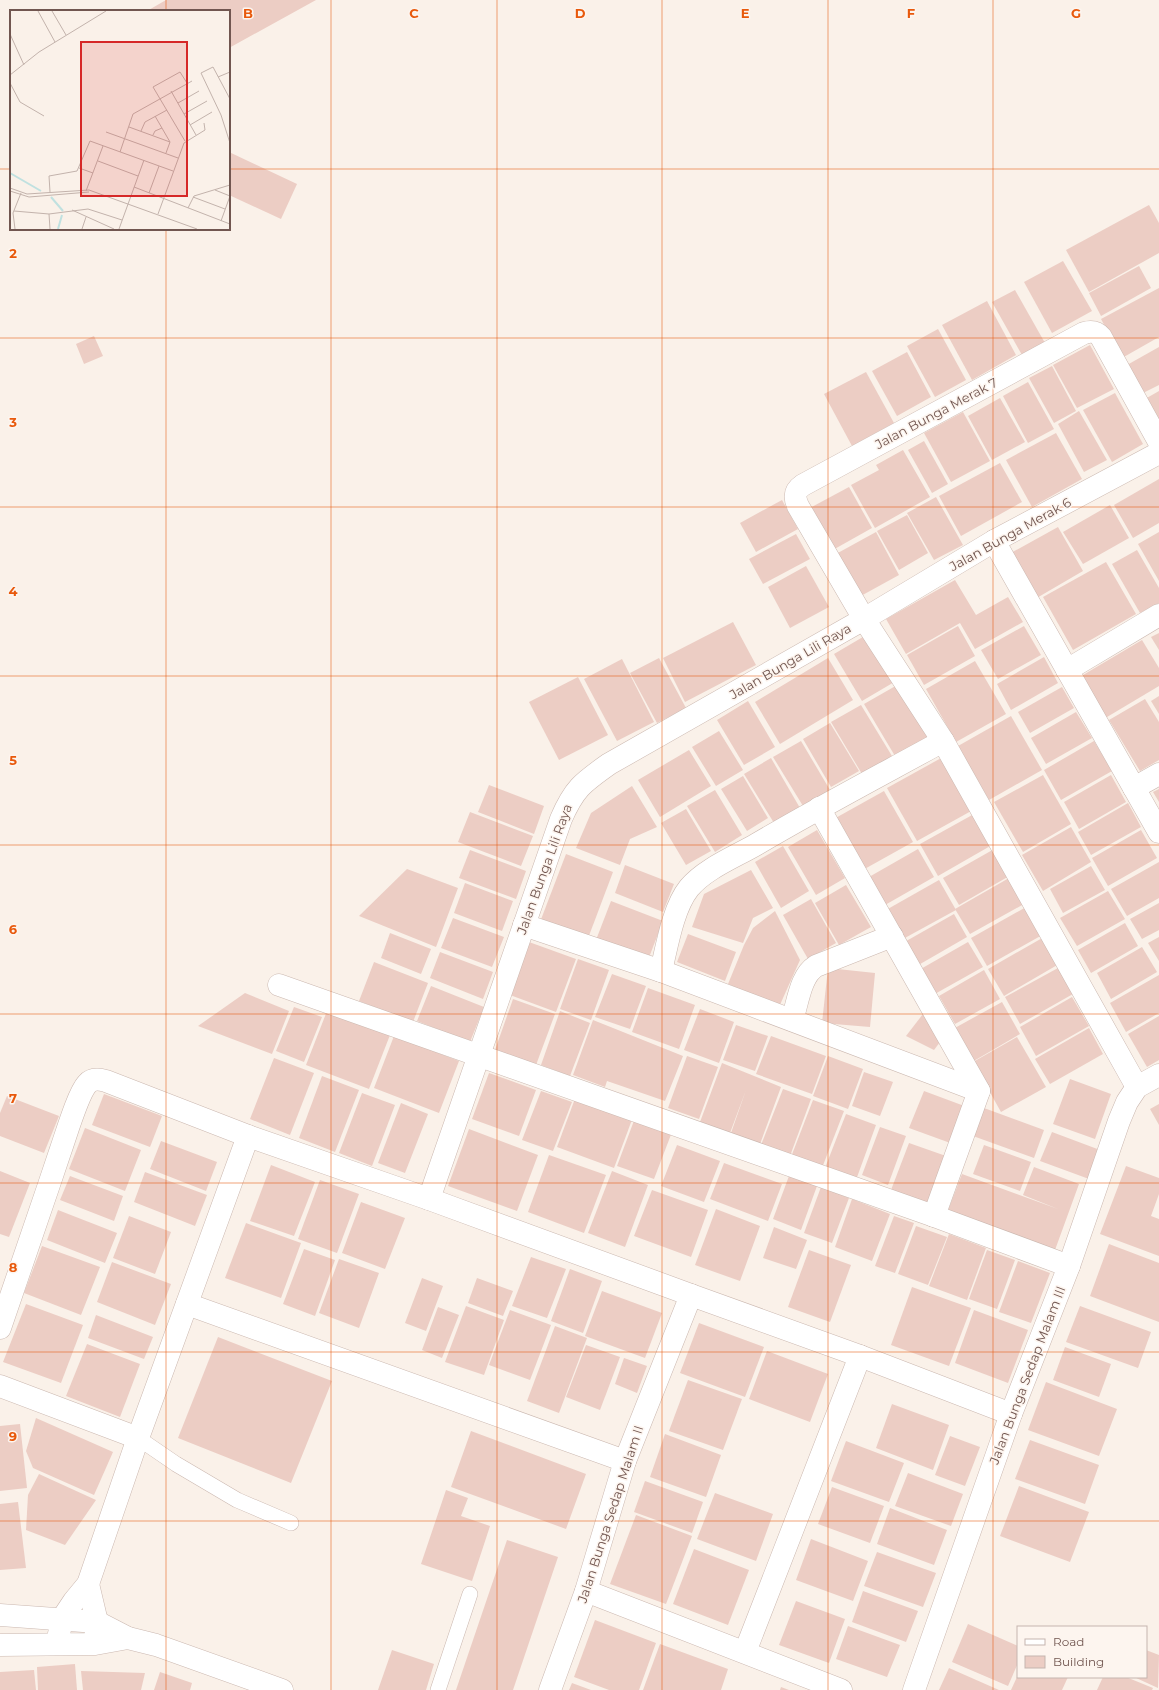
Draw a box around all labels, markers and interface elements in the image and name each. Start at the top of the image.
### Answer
text: B [243,5,253,21]
text: C [409,5,419,21]
text: D [575,5,586,21]
text: E [741,5,750,21]
text: F [907,5,915,21]
text: G [1071,5,1081,21]
inset map [10,10,230,230]
text: 2 [9,245,17,261]
street label: Jalan Bunga Merak 7 [871,374,1000,453]
text: 3 [8,414,17,430]
street label: Jalan Bunga Merak 6 [946,494,1074,575]
text: 4 [9,583,18,599]
street label: Jalan Bunga Lili Raya [726,620,854,703]
text: 5 [9,752,17,768]
street label: Jalan Bunga Lili Raya [513,802,575,937]
text: 6 [9,921,18,937]
text: 7 [9,1090,17,1106]
text: 8 [9,1259,18,1275]
street label: Jalan Bunga Sedap Malam III [985,1284,1068,1467]
street label: Jalan Bunga Sedap Malam II [573,1423,646,1606]
text: 9 [9,1428,17,1444]
legend [1017,1626,1147,1678]
text: Road [1053,1634,1084,1649]
text: Building [1053,1654,1104,1669]

